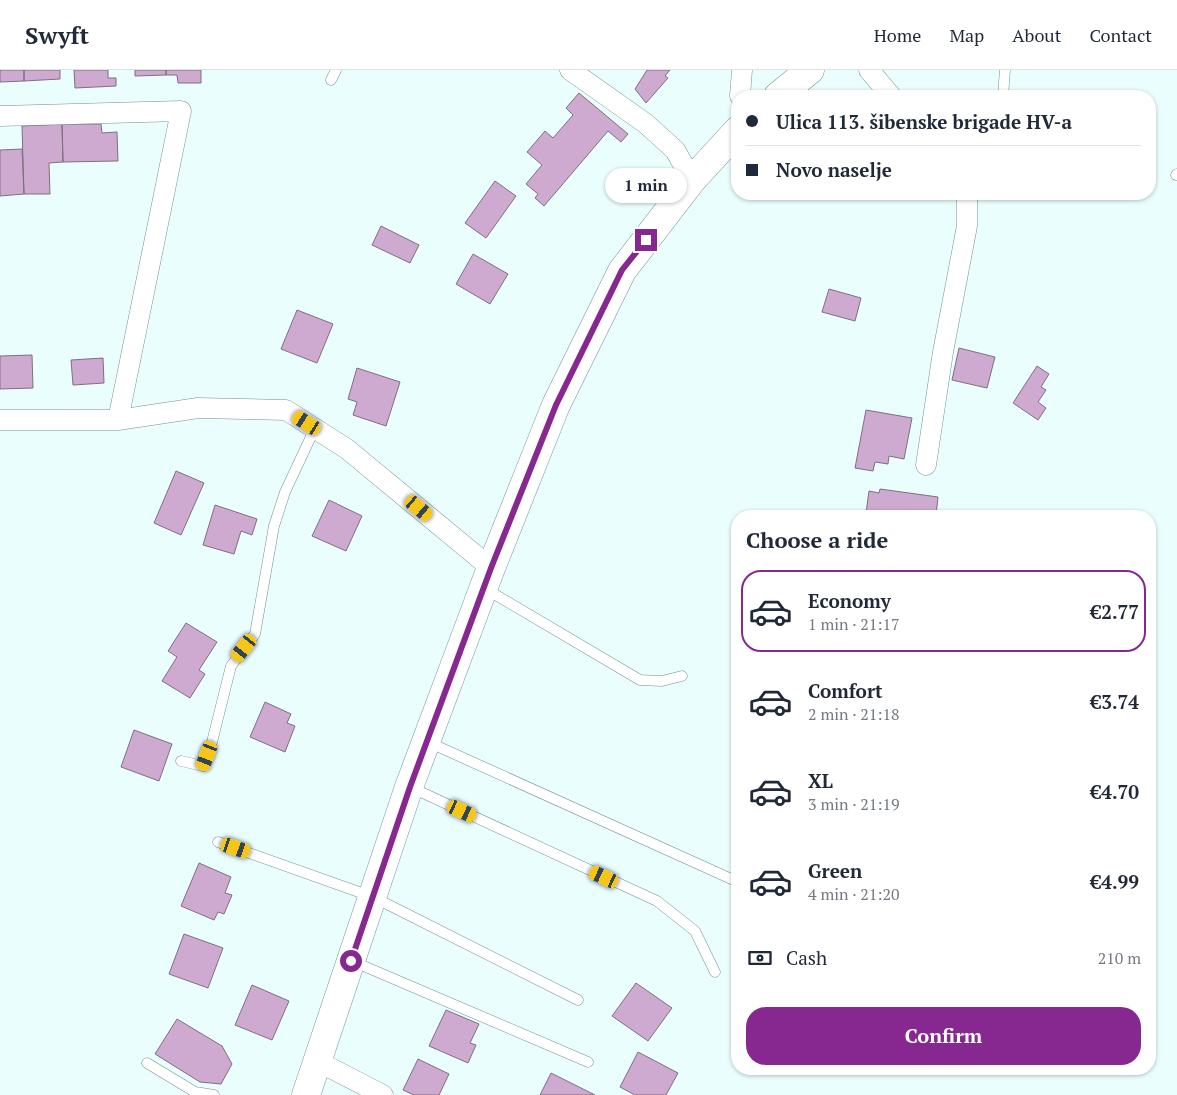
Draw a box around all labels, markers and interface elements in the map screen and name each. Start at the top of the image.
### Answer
text: Swyft [25,19,89,51]
text: Home [874,23,921,47]
text: Map [949,23,984,47]
text: About [1012,23,1061,47]
text: Contact [1089,23,1152,47]
text: Ulica 113. šibenske brigade HV-a [776,109,1072,134]
text: Novo naselje [776,157,892,182]
callout: 1 min [605,168,687,202]
text: 1 min [624,174,668,196]
route end [635,229,657,251]
car [290,409,323,437]
car [402,493,435,523]
text: Choose a ride [746,525,888,554]
text: Economy [808,588,891,613]
icon: car [748,589,793,634]
text: €2.77 [1090,599,1139,624]
text: 1 min · 21:17 [808,613,900,635]
car [228,632,259,664]
text: Comfort [808,678,883,703]
icon: car [748,679,793,724]
text: €3.74 [1090,689,1139,714]
text: 2 min · 21:18 [808,703,900,725]
car [194,739,219,773]
text: XL [808,768,833,793]
icon: car [748,769,793,814]
text: €4.70 [1090,779,1139,804]
text: 3 min · 21:19 [808,793,900,815]
car [445,798,478,824]
car [219,836,252,860]
text: Green [808,858,862,883]
icon: car [748,859,793,904]
car [587,864,620,890]
text: €4.99 [1090,869,1139,894]
text: 4 min · 21:20 [808,883,900,905]
icon: cash [746,944,774,972]
text: Cash [786,945,827,970]
text: 210 m [1098,947,1141,969]
route start [340,950,362,972]
button: Confirm [746,1007,1141,1065]

